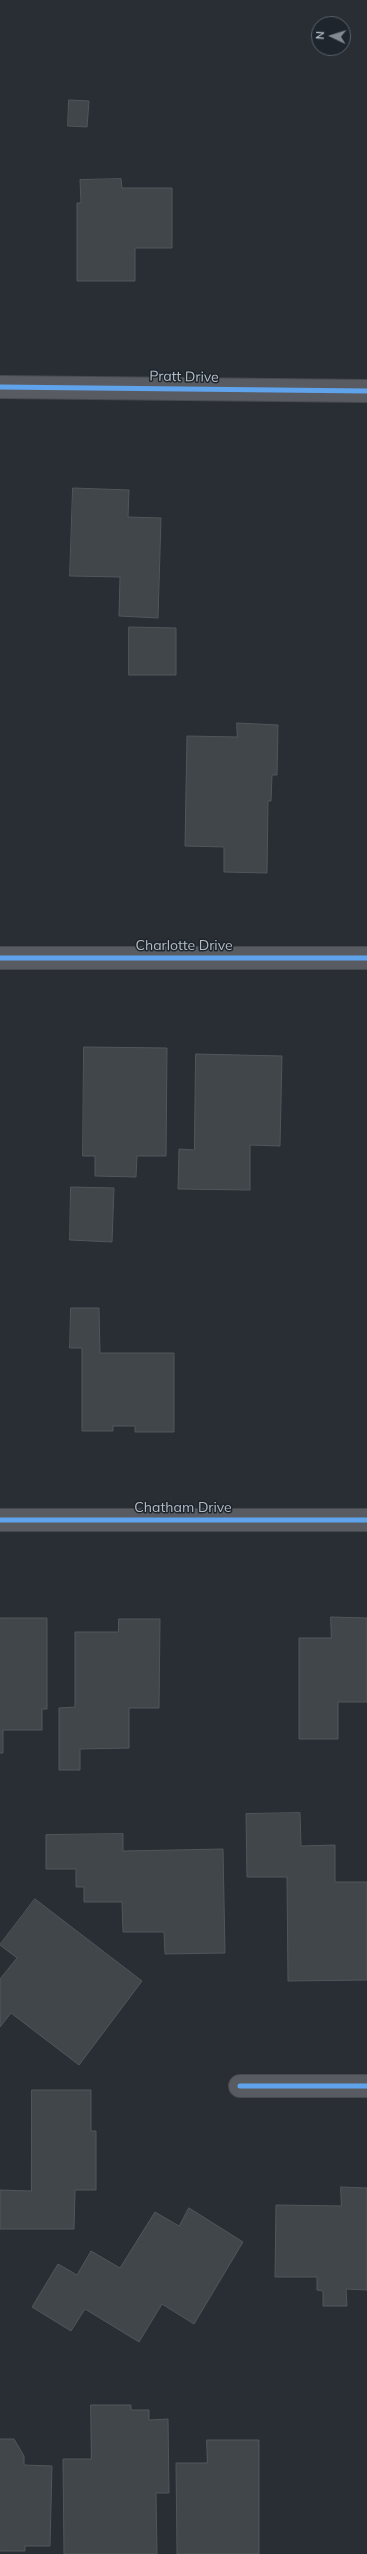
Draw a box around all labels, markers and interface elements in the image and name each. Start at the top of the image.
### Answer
north arrow [311,16,351,56]
text: N [313,31,327,40]
street label: Pratt Drive [149,368,219,386]
street label: Charlotte Drive [135,938,233,954]
street label: Chatham Drive [134,1500,232,1516]

